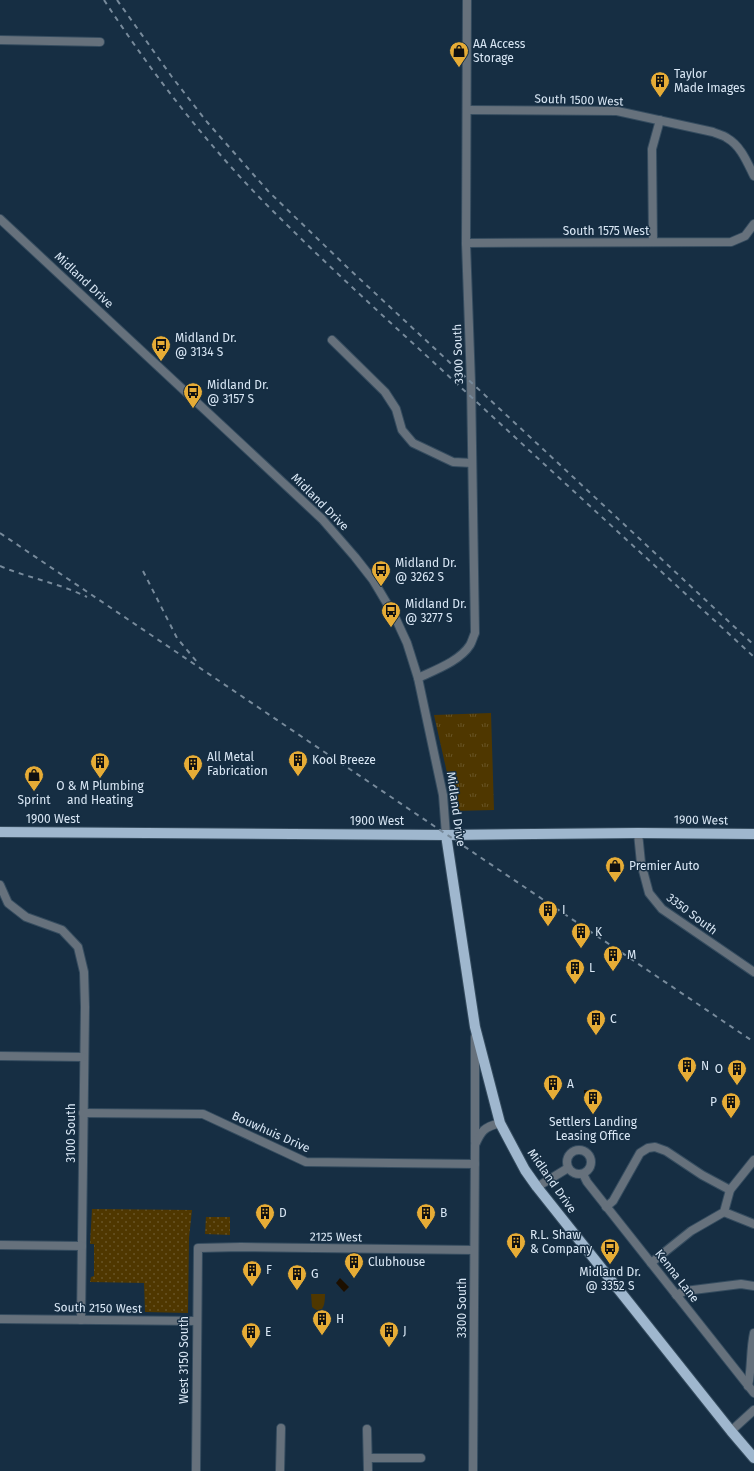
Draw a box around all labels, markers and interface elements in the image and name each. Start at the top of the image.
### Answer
place label: AA Access Storage [473,37,526,65]
shop icon: AA Access Storage [448,40,470,68]
place label: Taylor Made Images [674,67,746,95]
building icon: Taylor Made Images [649,70,671,98]
street label: South 1500 West [534,91,624,109]
street label: South 1575 West [563,224,650,238]
street label: Midland Drive [52,249,116,311]
street label: 3300 South [450,324,466,384]
place label: Midland Dr. @ 3134 S [175,331,237,359]
bus stop icon: Midland Dr. @ 3134 S [150,334,172,362]
place label: Midland Dr. @ 3157 S [207,378,269,406]
bus stop icon: Midland Dr. @ 3157 S [182,381,204,409]
street label: Midland Drive [288,470,352,534]
place label: Midland Dr. @ 3262 S [395,556,457,584]
bus stop icon: Midland Dr. @ 3262 S [370,559,392,587]
place label: Midland Dr. @ 3277 S [405,597,467,625]
bus stop icon: Midland Dr. @ 3277 S [380,600,402,628]
building icon: Kool Breeze [287,749,309,777]
place label: All Metal Fabrication [207,750,268,778]
building icon: O & M Plumbing and Heating [89,751,111,779]
building icon: All Metal Fabrication [182,753,204,781]
place label: Kool Breeze [312,753,376,767]
shop icon: Sprint [23,764,45,792]
street label: Midland Drive [444,771,468,847]
place label: O & M Plumbing and Heating [56,779,144,807]
place label: Sprint [17,793,51,807]
street label: 1900 West [26,812,81,826]
street label: 1900 West [674,813,729,827]
street label: 1900 West [350,814,405,828]
shop icon: Premier Auto [604,855,626,883]
place label: Premier Auto [629,859,700,873]
street label: 3350 South [664,890,720,938]
building icon: I [537,899,559,927]
place label: I [562,903,566,917]
building icon: K [570,921,592,949]
place label: K [595,925,603,939]
building icon: M [602,944,624,972]
place label: M [627,948,636,962]
building icon: L [564,957,586,985]
place label: L [589,961,595,975]
building icon: C [585,1008,607,1036]
place label: C [610,1012,617,1026]
building icon: N [676,1055,698,1083]
building icon: O [726,1058,748,1086]
place label: N [701,1059,709,1073]
place label: O [715,1062,723,1076]
building icon: A [542,1073,564,1101]
place label: A [567,1077,574,1091]
building icon: Settlers Landing Leasing Office [582,1087,604,1115]
building icon: P [720,1091,742,1119]
place label: P [710,1095,717,1109]
street label: 3100 South [64,1103,78,1163]
street label: Bouwhuis Drive [230,1108,312,1156]
place label: Settlers Landing Leasing Office [549,1115,638,1143]
street label: Midland Drive [525,1146,579,1216]
building icon: D [254,1202,276,1230]
building icon: B [415,1202,437,1230]
place label: D [279,1206,287,1220]
place label: B [440,1206,447,1220]
place label: R.L. Shaw & Company [530,1228,592,1256]
street label: 2125 West [310,1230,363,1244]
building icon: R.L. Shaw & Company [505,1231,527,1259]
bus stop icon: Midland Dr. @ 3352 S [599,1237,621,1265]
street label: Kenna Lane [652,1247,702,1305]
building icon: Clubhouse [343,1251,365,1279]
place label: Clubhouse [368,1255,425,1269]
building icon: F [241,1259,263,1287]
place label: F [266,1263,272,1277]
building icon: G [286,1263,308,1291]
place label: Midland Dr. @ 3352 S [579,1265,641,1293]
place label: G [311,1267,319,1281]
street label: 3300 South [455,1278,469,1338]
street label: South 2150 West [54,1300,143,1316]
building icon: H [311,1308,333,1336]
place label: H [336,1312,344,1326]
street label: West 3150 South [177,1316,191,1404]
building icon: J [378,1320,400,1348]
building icon: E [240,1321,262,1349]
place label: J [403,1324,407,1338]
place label: E [265,1325,271,1339]

